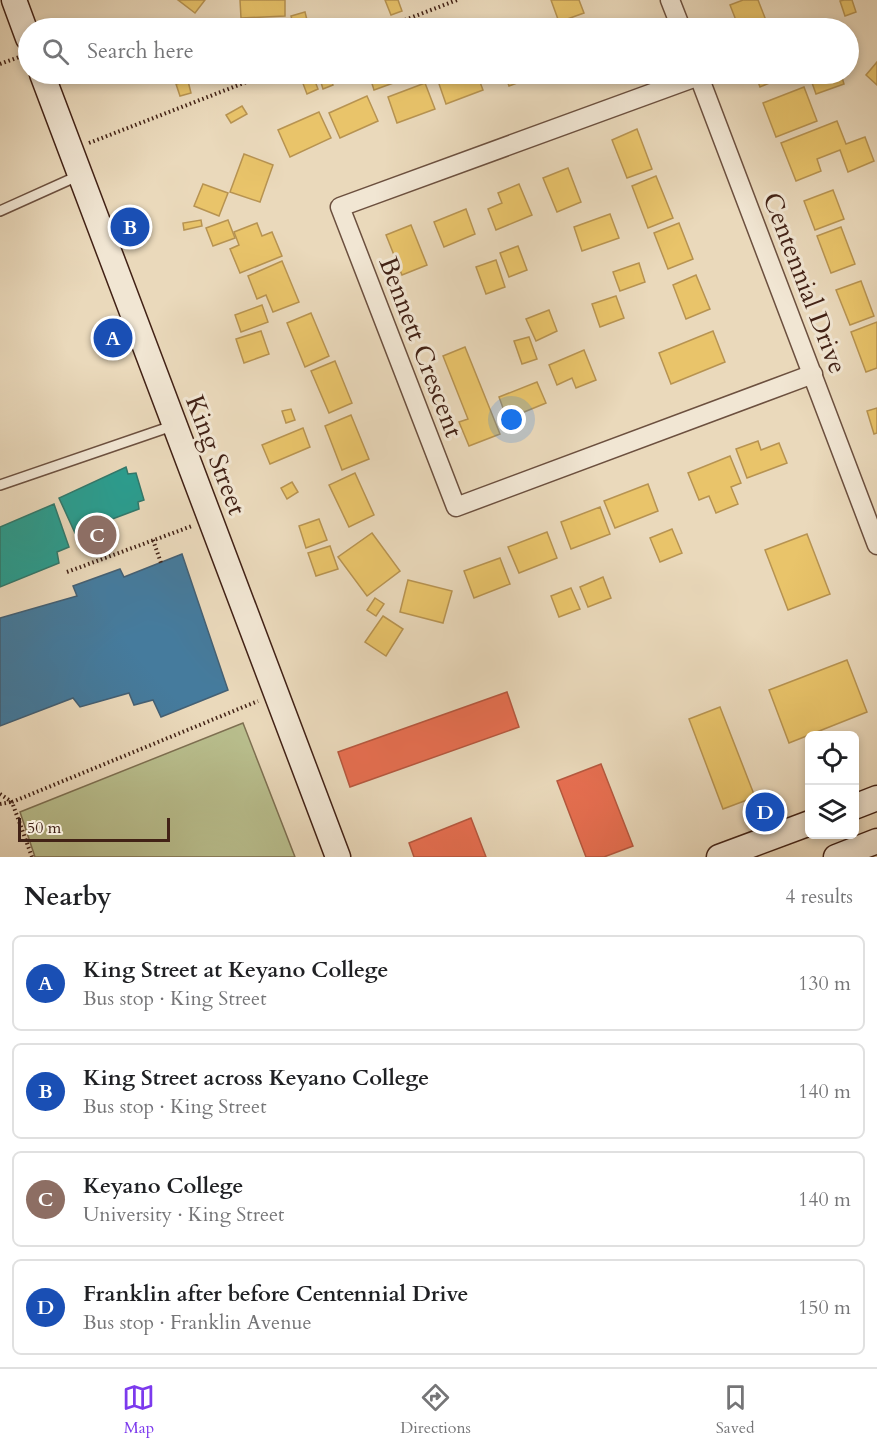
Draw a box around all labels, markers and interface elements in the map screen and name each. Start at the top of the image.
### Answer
search box [18,18,859,84]
icon: search [39,35,72,68]
text: Search here [87,36,194,66]
street label: Centennial Drive [754,188,856,378]
pin: B [110,204,150,250]
street label: Bennett Crescent [370,252,472,442]
pin: A [94,316,132,360]
street label: King Street [177,390,255,520]
your location [497,405,526,434]
pin: C [78,512,116,558]
map controls [805,731,859,839]
button: locate [805,731,859,785]
button: layers [805,785,859,839]
pin: D [746,790,784,834]
scale bar [18,815,170,842]
text: 50 m [27,817,61,839]
text: Nearby [24,879,112,914]
text: 4 results [785,883,853,910]
text: King Street at Keyano College [83,955,388,985]
text: A [38,970,53,997]
text: 130 m [798,970,851,997]
text: Bus stop · King Street [83,985,267,1012]
text: King Street across Keyano College [83,1063,429,1093]
text: B [38,1078,53,1105]
text: 140 m [798,1078,851,1105]
text: Bus stop · King Street [83,1093,267,1120]
text: Keyano College [83,1171,244,1201]
text: C [38,1186,53,1213]
text: 140 m [798,1186,851,1213]
text: University · King Street [83,1201,284,1228]
text: Franklin after before Centennial Drive [83,1279,468,1309]
text: D [37,1294,54,1321]
text: 150 m [798,1294,851,1321]
text: Bus stop · Franklin Avenue [83,1309,312,1336]
tab: Map [122,1381,155,1439]
tab: Directions [400,1381,471,1439]
tab: Saved [716,1381,755,1439]

